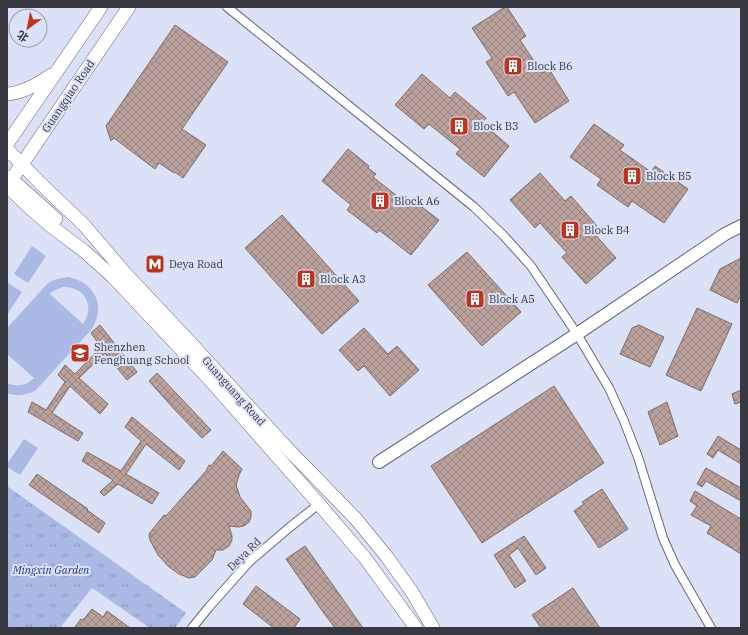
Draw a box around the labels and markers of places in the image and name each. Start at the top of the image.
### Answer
building icon: Block B6 [502,55,524,77]
place label: Block B6 [527,59,573,73]
building icon: Block B3 [448,115,470,137]
place label: Block B3 [473,119,519,133]
building icon: Block B5 [621,165,643,187]
place label: Block B5 [646,169,692,183]
building icon: Block A6 [369,190,391,212]
place label: Block A6 [394,194,440,208]
building icon: Block B4 [559,219,581,241]
place label: Block B4 [584,223,630,237]
metro station icon: Deya Road [144,253,166,275]
place label: Deya Road [169,257,223,271]
building icon: Block A3 [295,268,317,290]
place label: Block A3 [320,272,366,286]
building icon: Block A5 [464,288,486,310]
place label: Block A5 [489,292,535,306]
place label: Shenzhen Fenghuang School [94,340,189,367]
school or university icon: Shenzhen Fenghuang School [69,342,91,364]

